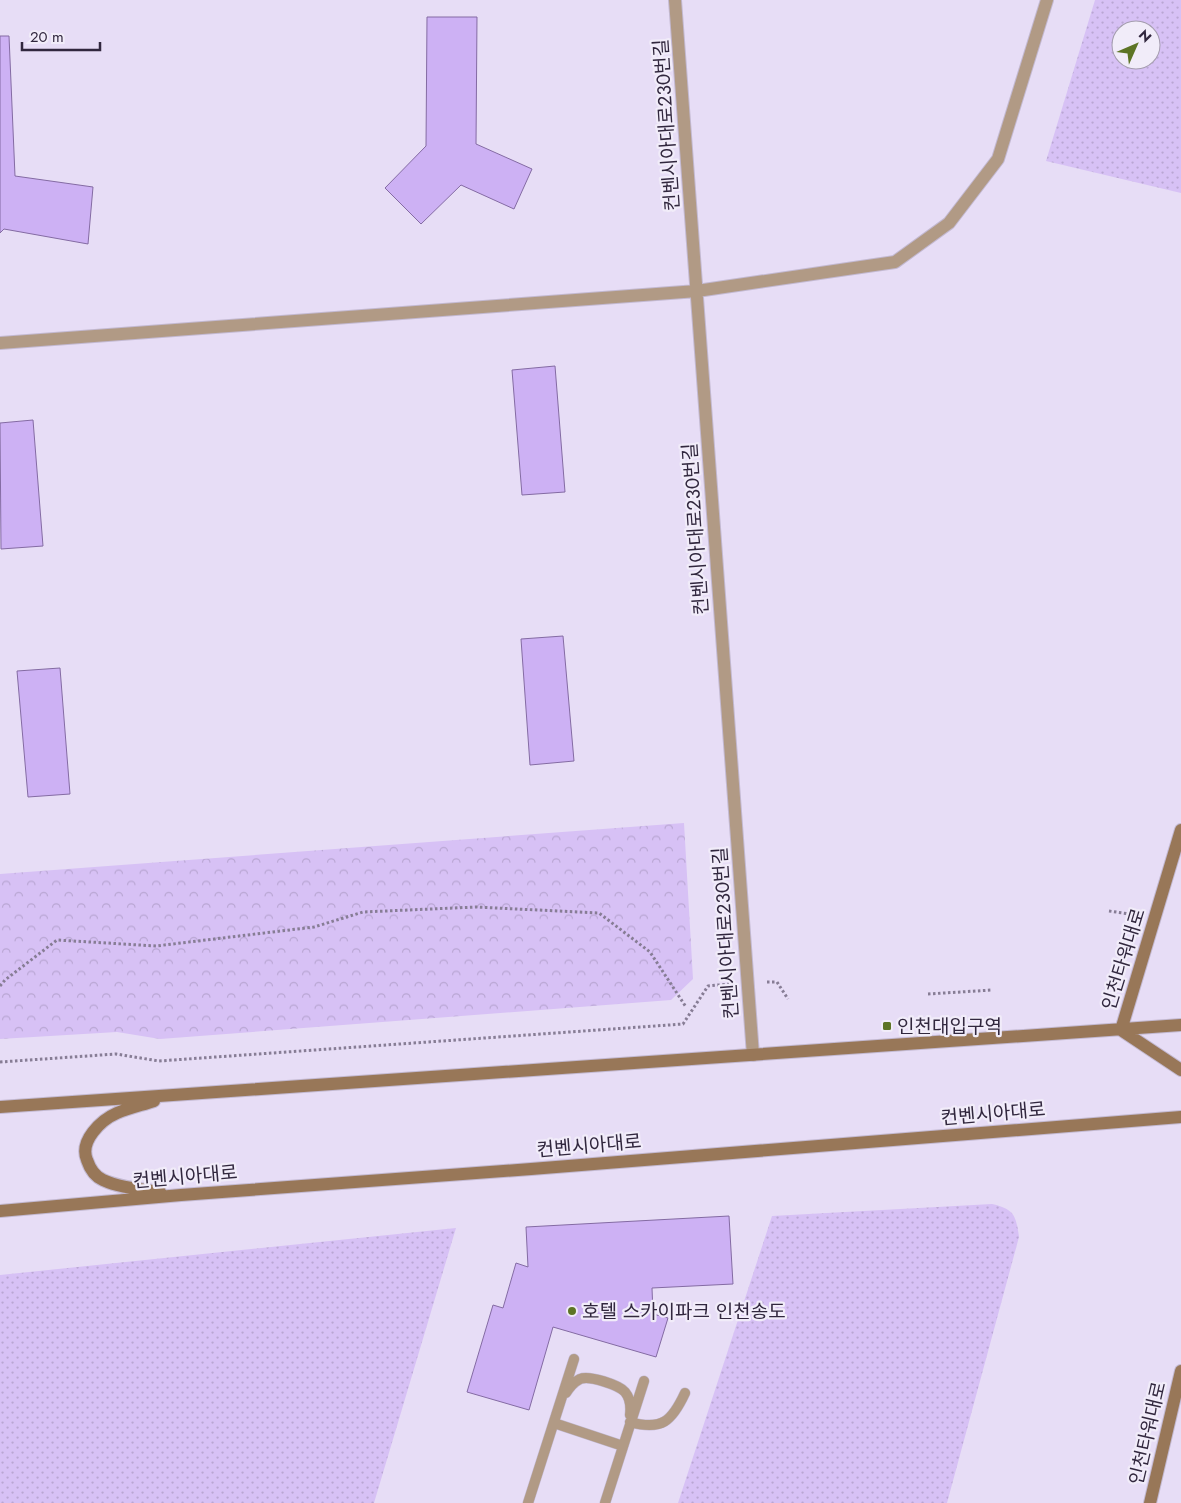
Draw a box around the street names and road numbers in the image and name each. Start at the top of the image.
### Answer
street label: 컨벤시아대로230번길 [647,38,686,212]
street label: 컨벤시아대로230번길 [676,442,715,616]
street label: 컨벤시아대로230번길 [706,846,745,1020]
street label: 인천타워대로 [1095,905,1152,1013]
street label: 컨벤시아대로 [940,1095,1046,1132]
street label: 컨벤시아대로 [536,1127,642,1164]
street label: 컨벤시아대로 [132,1158,238,1195]
street label: 인천타워대로 [1123,1379,1172,1487]

